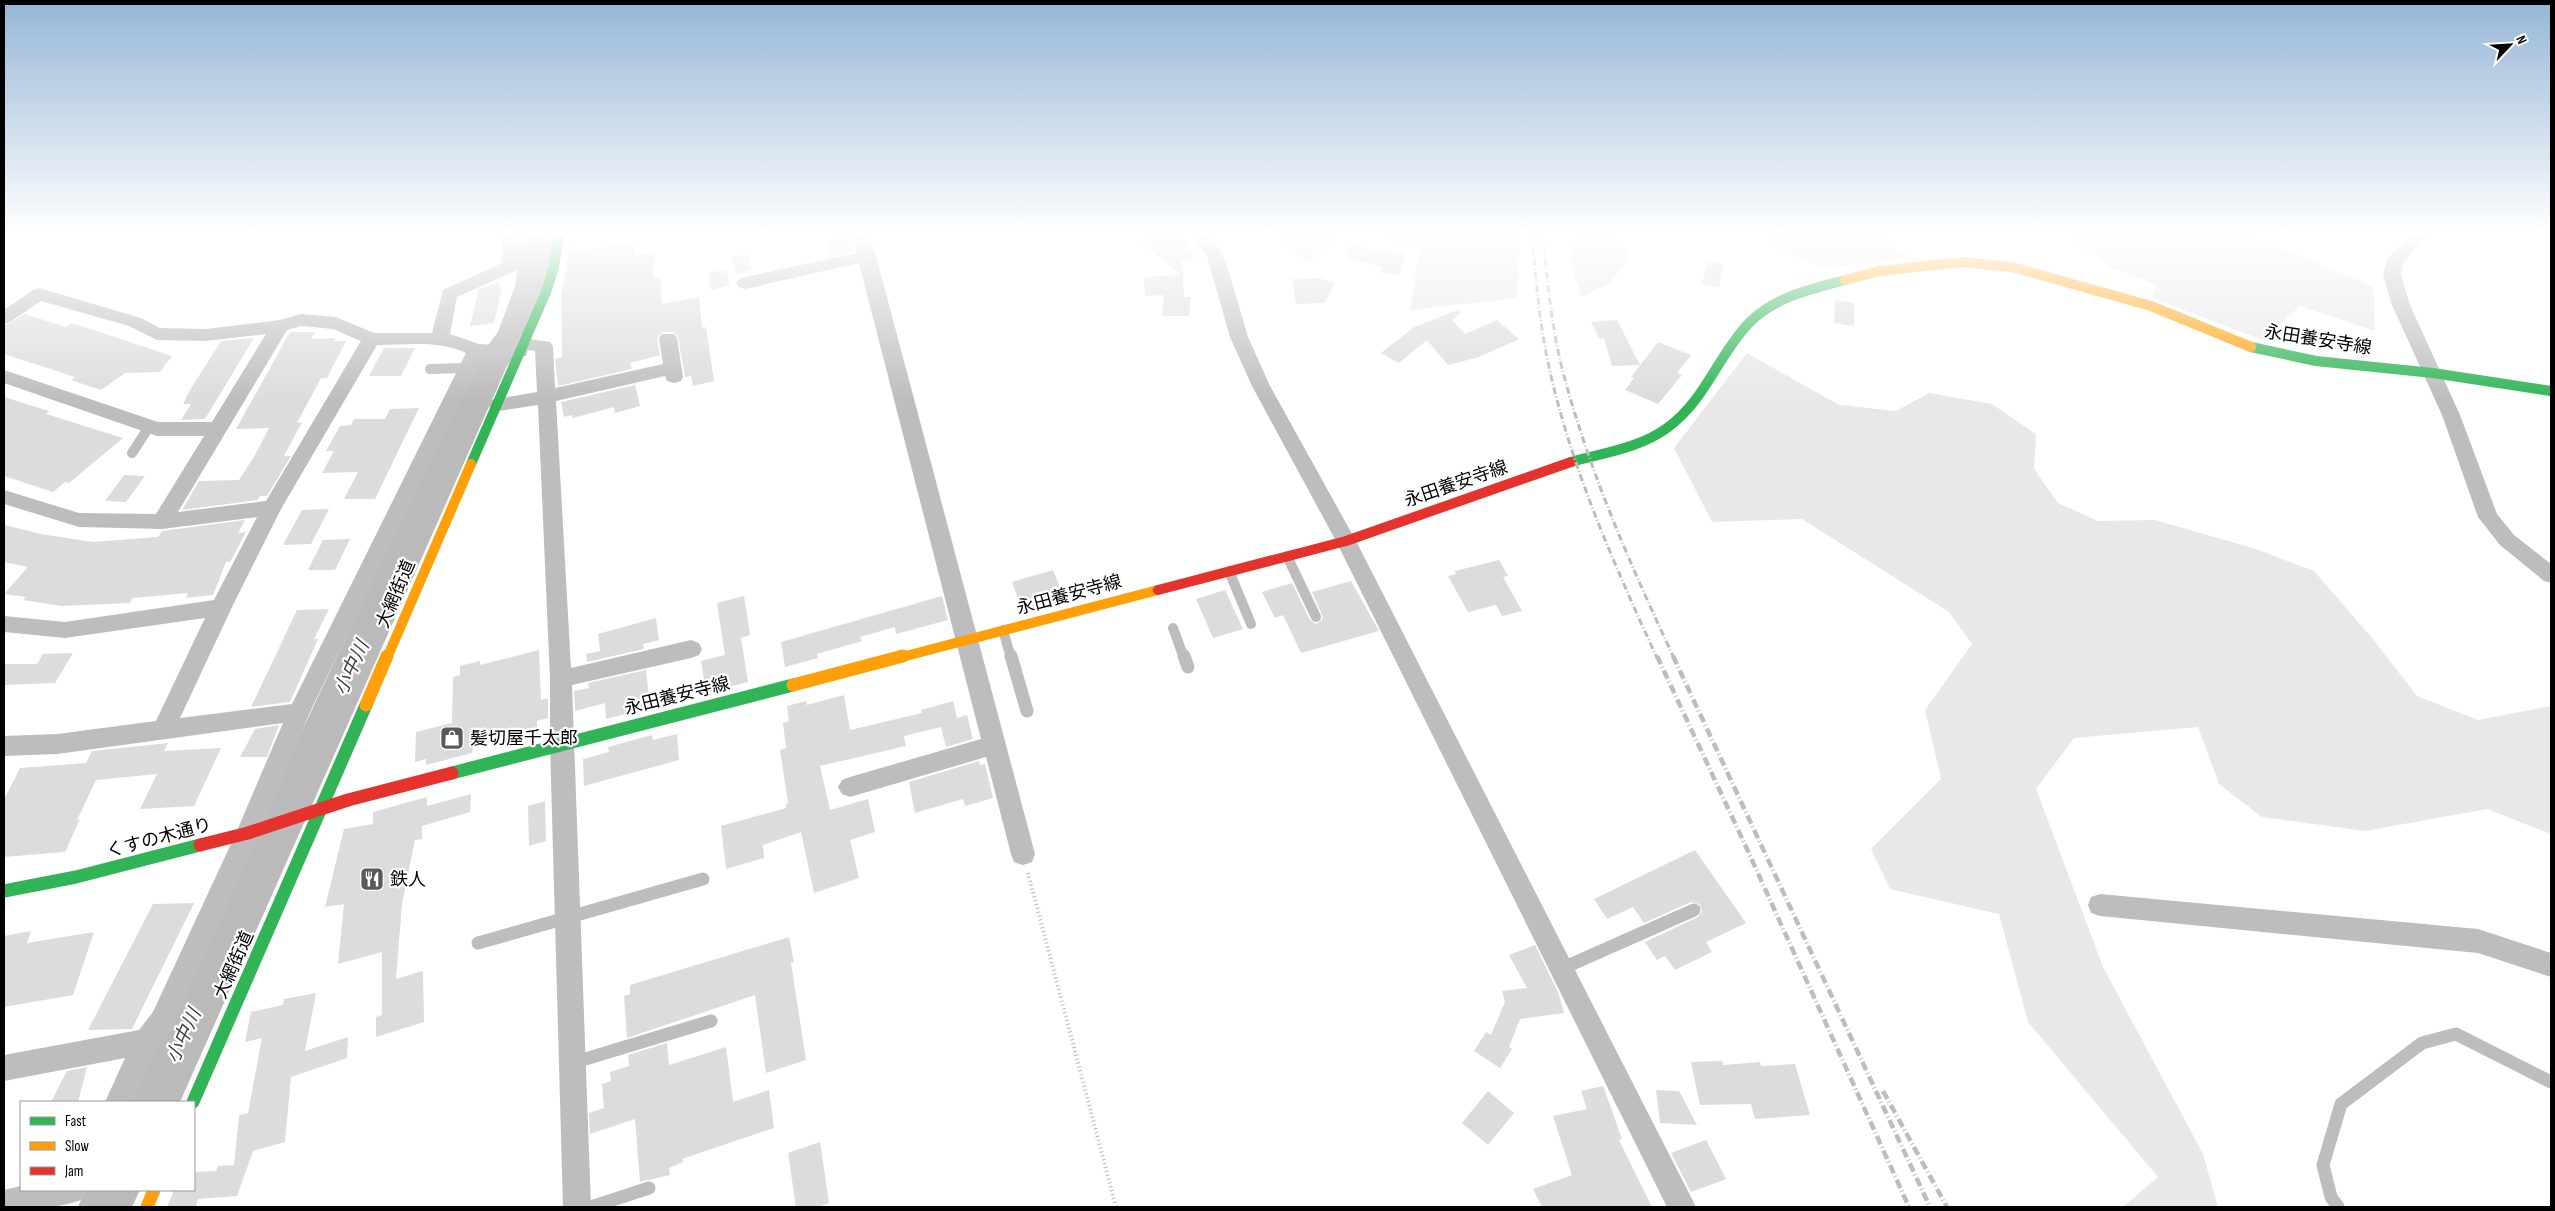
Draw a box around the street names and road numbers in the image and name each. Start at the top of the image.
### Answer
street label: 永田養安寺線 [2263,321,2373,359]
street label: 永田養安寺線 [1402,456,1510,512]
street label: 大網街道 [372,557,420,631]
street label: 永田養安寺線 [1014,571,1124,619]
street label: 永田養安寺線 [622,673,732,719]
street label: くすの木通り [104,814,214,862]
street label: 大網街道 [210,928,258,1002]

